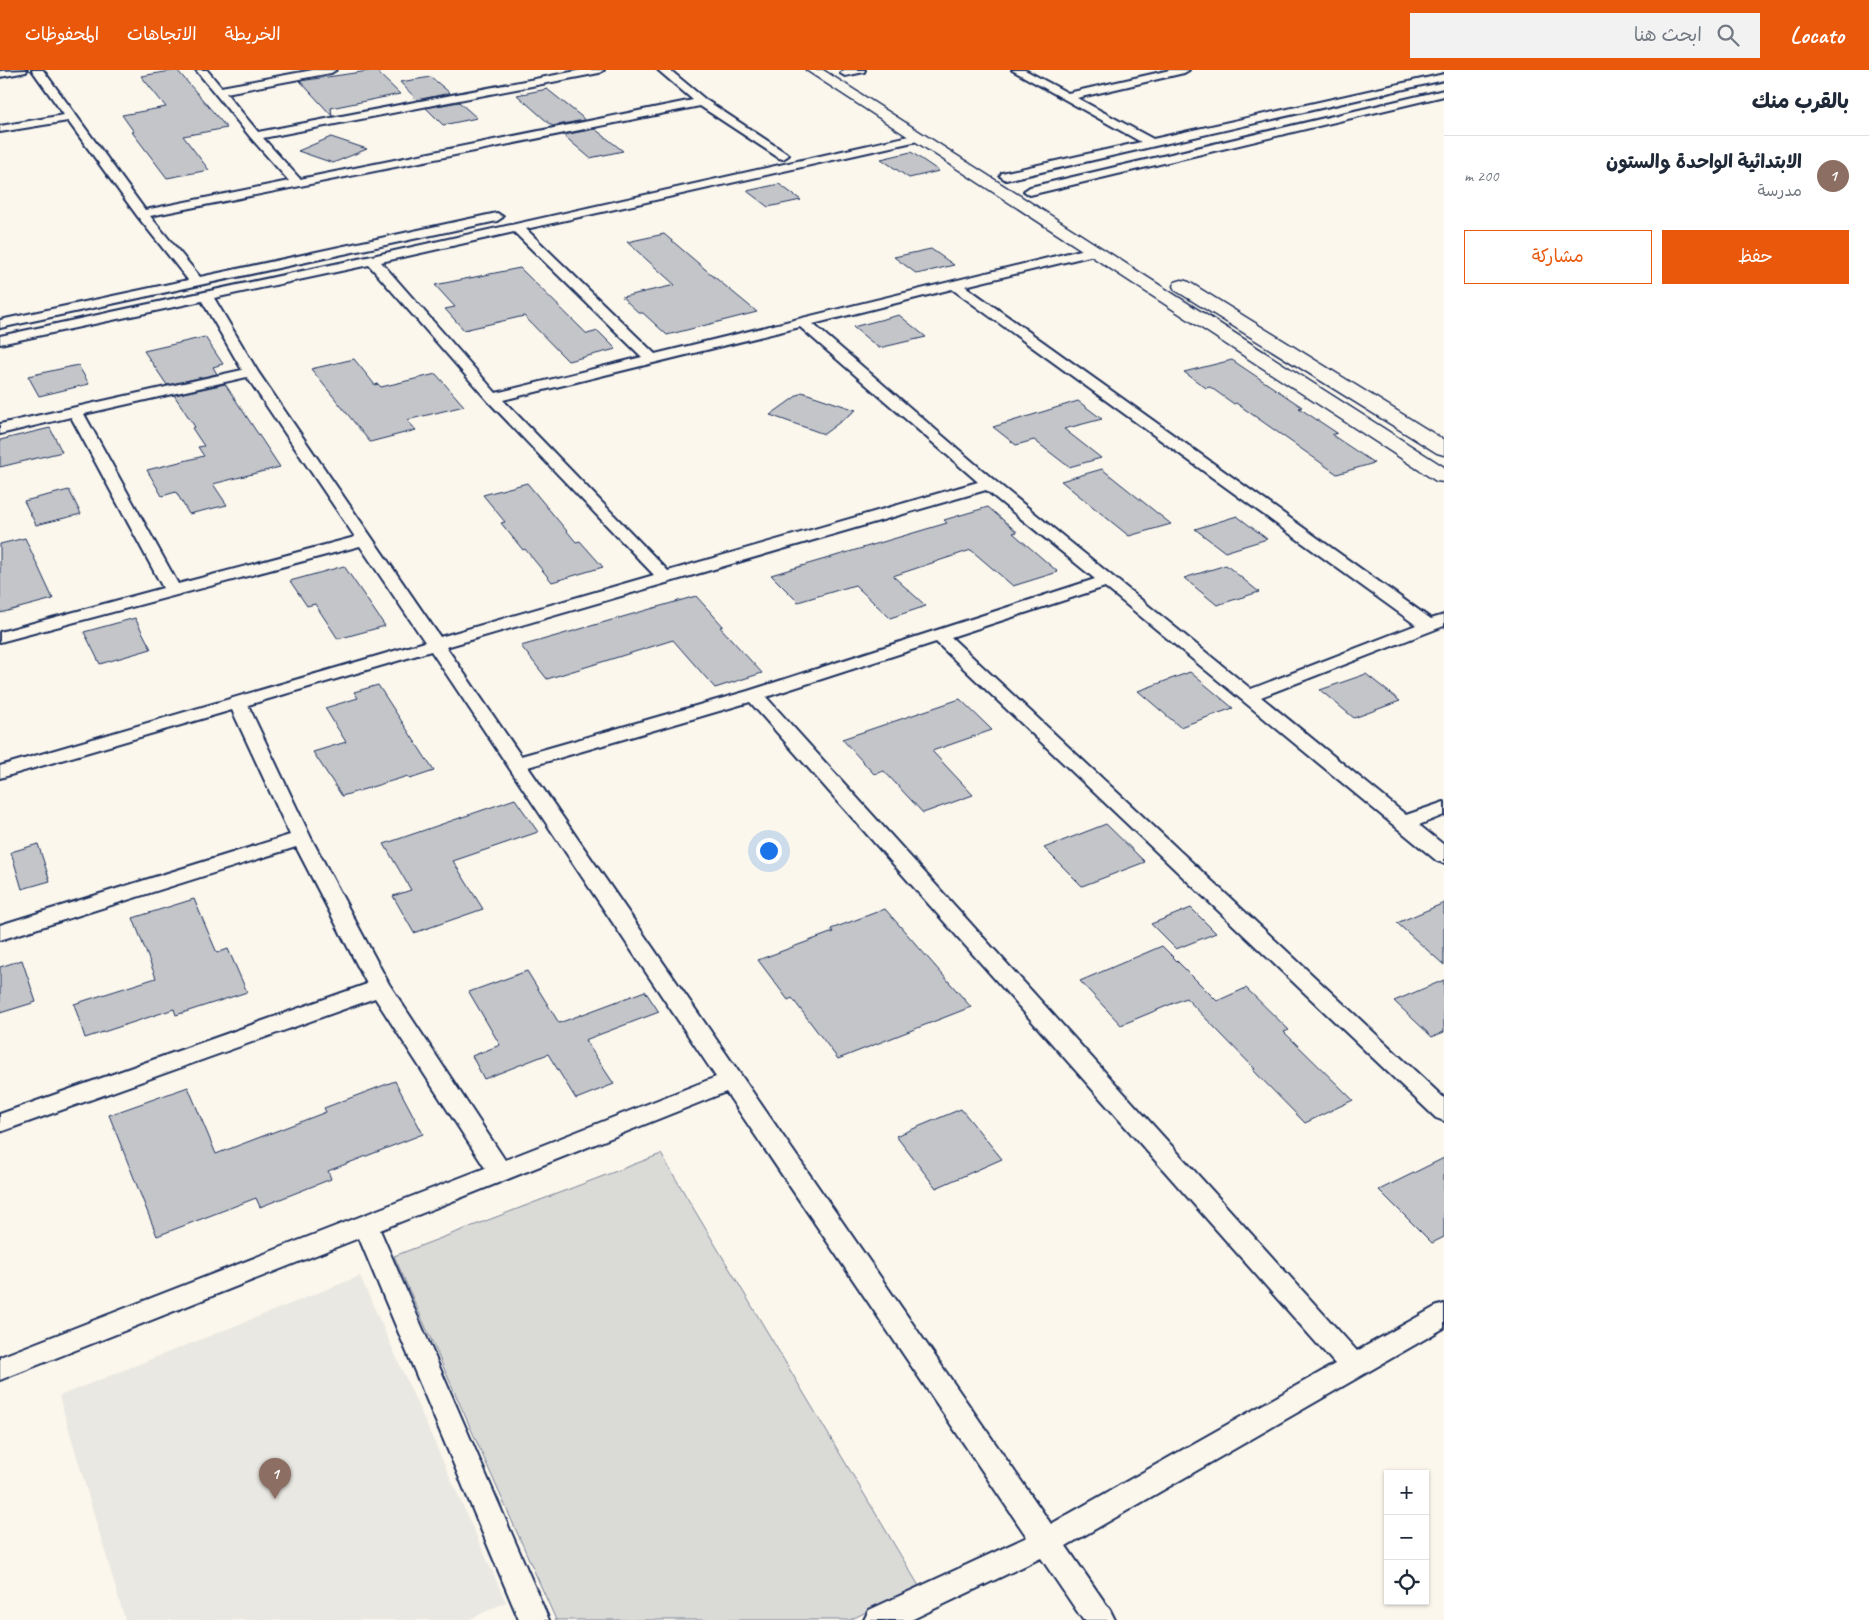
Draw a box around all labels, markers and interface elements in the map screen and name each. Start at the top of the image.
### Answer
search box [1410,13,1760,58]
text: Locato [1790,20,1844,50]
icon: search [1714,21,1742,49]
text: المحفوظات [25,23,99,45]
text: الاتجاهات [127,23,197,45]
text: الخريطة [225,23,281,45]
text: ابحث هنا [1634,23,1702,47]
text: بالقرب منك [1752,88,1849,114]
text: الابتدائية الواحدة والستون [1606,150,1802,174]
text: 200 m [1464,166,1498,186]
text: 1 [1829,166,1837,186]
text: مدرسة [1757,181,1802,201]
button: مشاركة [1464,230,1652,284]
button: حفظ [1662,230,1849,284]
your location [756,838,782,864]
pin: 1 [259,1458,291,1499]
map controls [1384,1470,1429,1605]
button: + [1384,1470,1429,1515]
button: − [1384,1515,1429,1560]
button: locate [1384,1560,1429,1605]

